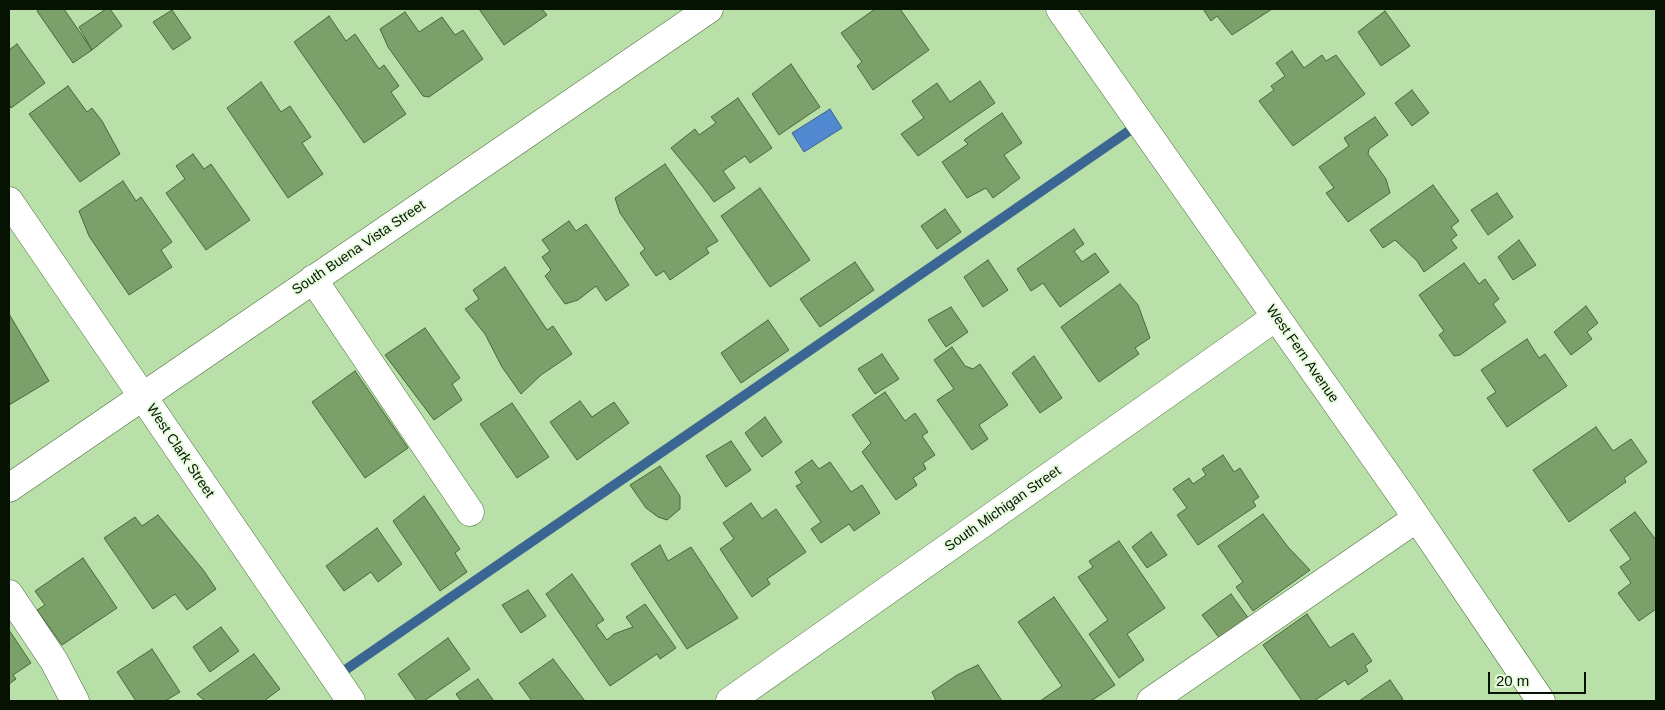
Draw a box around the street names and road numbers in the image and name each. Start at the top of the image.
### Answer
street label: South Buena Vista Street [289,197,429,299]
street label: West Fern Avenue [1262,302,1342,406]
street label: West Clark Street [142,401,218,501]
street label: South Michigan Street [942,463,1064,555]

